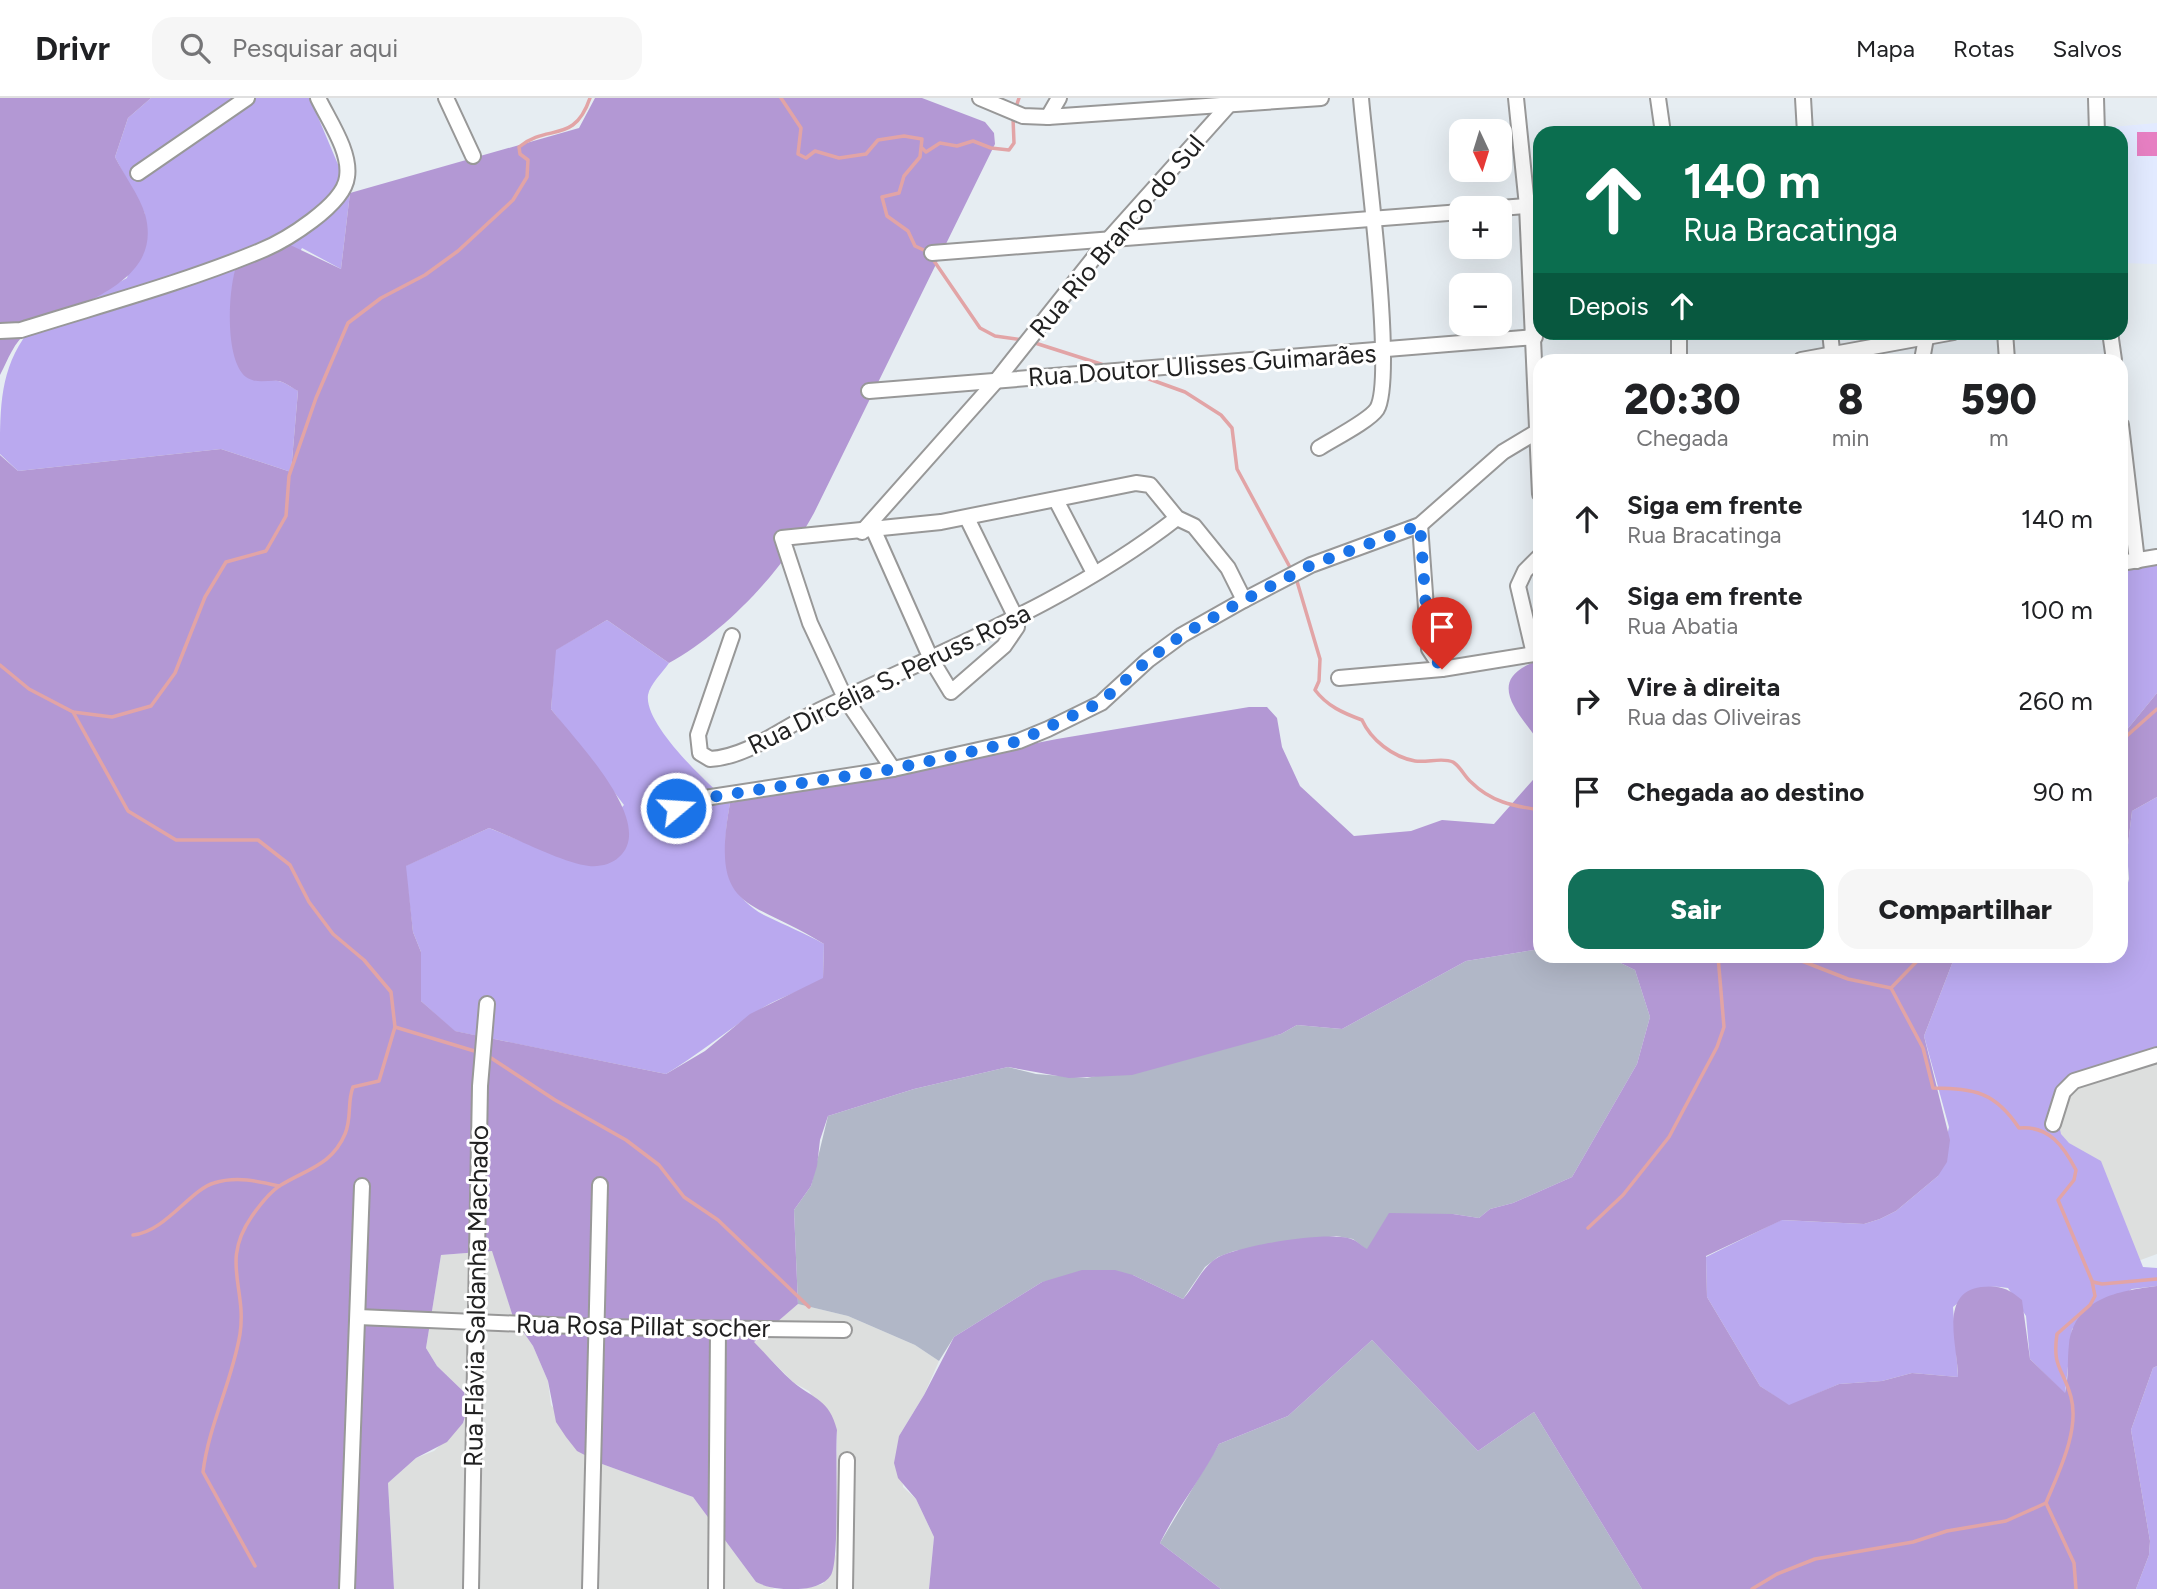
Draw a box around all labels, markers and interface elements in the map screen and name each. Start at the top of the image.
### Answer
search box [152,17,642,80]
text: Drivr [35,29,110,68]
icon: search [176,29,214,67]
text: Pesquisar aqui [232,32,398,64]
text: Mapa [1856,34,1915,63]
text: Rotas [1953,34,2014,63]
text: Salvos [2052,34,2122,63]
north arrow [1449,119,1512,182]
map controls [1449,119,1512,336]
street label: Rua Rio Branco do Sul [1023,128,1211,344]
text: 140 m [1683,151,1821,210]
icon: ahead [1568,154,1659,245]
button: + [1449,196,1512,259]
text: Rua Bracatinga [1683,211,1898,249]
button: − [1449,273,1512,336]
icon: ahead [1663,287,1701,325]
text: Depois [1568,290,1649,322]
street label: Rua Doutor Ulisses Guimarães [1027,337,1377,393]
text: 20:30 [1624,374,1741,425]
text: 8 [1838,374,1863,425]
text: 590 [1960,374,2037,425]
text: Chegada [1636,424,1729,452]
text: min [1832,424,1869,452]
text: m [1989,424,2008,452]
text: Siga em frente [1627,489,1802,521]
icon: ahead [1568,500,1606,538]
text: 140 m [2021,503,2093,535]
text: Rua Bracatinga [1627,521,1781,549]
text: Siga em frente [1627,580,1802,612]
icon: ahead [1568,591,1606,629]
text: 100 m [2020,594,2093,626]
street label: Rua Dircélia S. Peruss Rosa [743,597,1035,761]
pin [1412,597,1472,669]
icon: arrive [1423,608,1461,646]
text: Rua Abatia [1627,612,1738,640]
text: Vire à direita [1627,671,1780,703]
icon: right [1568,682,1606,720]
text: 260 m [2019,685,2093,717]
text: Rua das Oliveiras [1627,703,1801,731]
position arrow [639,771,713,845]
icon: arrive [1568,773,1606,811]
text: Chegada ao destino [1627,776,1864,808]
text: 90 m [2033,776,2093,808]
button: Sair [1568,869,1824,949]
button: Compartilhar [1838,869,2093,949]
street label: Rua Flávia Saldanha Machado [457,1125,495,1467]
street label: Rua Rosa Pillat socher [516,1308,771,1344]

